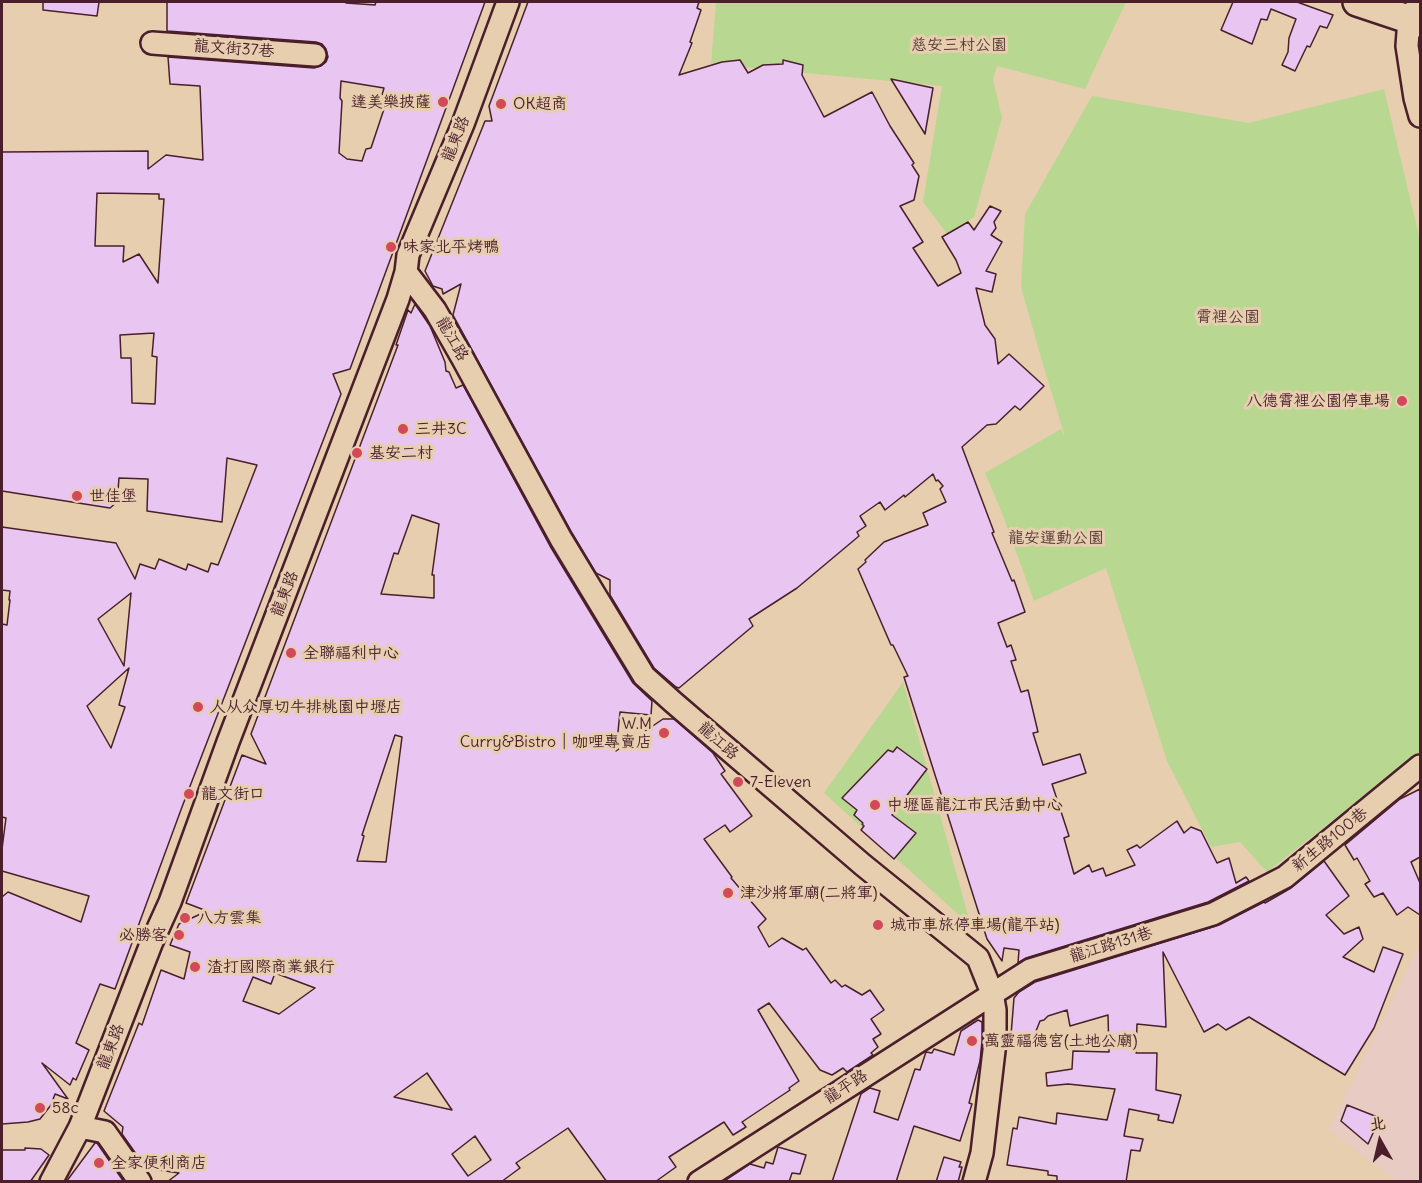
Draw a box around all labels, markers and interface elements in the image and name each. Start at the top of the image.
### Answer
park label: 慈安三村公園 [911,35,1007,55]
street label: 龍文街37巷 [193,37,275,61]
place label: 達美樂披薩 [351,92,431,112]
place label: OK超商 [513,94,567,114]
marker: 達美樂披薩 [436,95,450,109]
marker: OK超商 [494,97,508,111]
street label: 龍東路 [438,113,474,165]
place label: 味家北平烤鴨 [403,237,499,257]
marker: 味家北平烤鴨 [384,240,398,254]
park label: 霄裡公園 [1196,307,1260,327]
street label: 龍江路 [432,313,472,365]
place label: 八德霄裡公園停車場 [1246,391,1390,411]
marker: 八德霄裡公園停車場 [1395,394,1409,408]
place label: 三井3C [415,419,467,439]
marker: 三井3C [396,422,410,436]
place label: 基安二村 [369,443,433,463]
marker: 基安二村 [350,446,364,460]
place label: 世佳堡 [89,486,137,506]
marker: 世佳堡 [70,489,84,503]
park label: 龍安運動公園 [1008,528,1104,548]
street label: 龍東路 [267,568,303,620]
place label: 全聯福利中心 [303,643,399,663]
marker: 全聯福利中心 [284,646,298,660]
place label: 人从众厚切牛排桃園中壢店 [210,697,402,717]
marker: 人从众厚切牛排桃園中壢店 [191,700,205,714]
place label: W.M Curry&Bistro｜咖哩專賣店 [460,714,652,752]
street label: 龍江路 [694,718,742,764]
marker: W.M Curry&Bistro｜咖哩專賣店 [657,726,671,740]
place label: 7-Eleven [750,772,811,792]
marker: 7-Eleven [731,775,745,789]
place label: 龍文街口 [201,784,265,804]
marker: 龍文街口 [182,787,196,801]
place label: 中壢區龍江市民活動中心 [887,795,1063,815]
marker: 中壢區龍江市民活動中心 [868,798,882,812]
street label: 新生路100巷 [1288,804,1372,876]
place label: 津沙將軍廟(二將軍) [740,883,878,903]
marker: 津沙將軍廟(二將軍) [721,886,735,900]
place label: 八方雲集 [197,908,261,928]
marker: 八方雲集 [178,911,192,925]
place label: 城市車旅停車場(龍平站) [890,915,1060,935]
marker: 城市車旅停車場(龍平站) [871,918,885,932]
street label: 龍江路131巷 [1067,923,1155,967]
place label: 必勝客 [119,925,167,945]
marker: 必勝客 [172,928,186,942]
place label: 渣打國際商業銀行 [207,957,335,977]
marker: 渣打國際商業銀行 [188,960,202,974]
street label: 龍東路 [93,1021,129,1073]
place label: 萬靈福德宮(土地公廟) [984,1031,1138,1051]
marker: 萬靈福德宮(土地公廟) [965,1034,979,1048]
street label: 龍平路 [821,1066,871,1108]
place label: 58c [52,1098,79,1118]
marker: 58c [33,1101,47,1115]
north arrow [1350,1111,1410,1171]
text: 北 [1368,1112,1387,1134]
place label: 全家便利商店 [111,1153,207,1173]
marker: 全家便利商店 [92,1156,106,1170]

